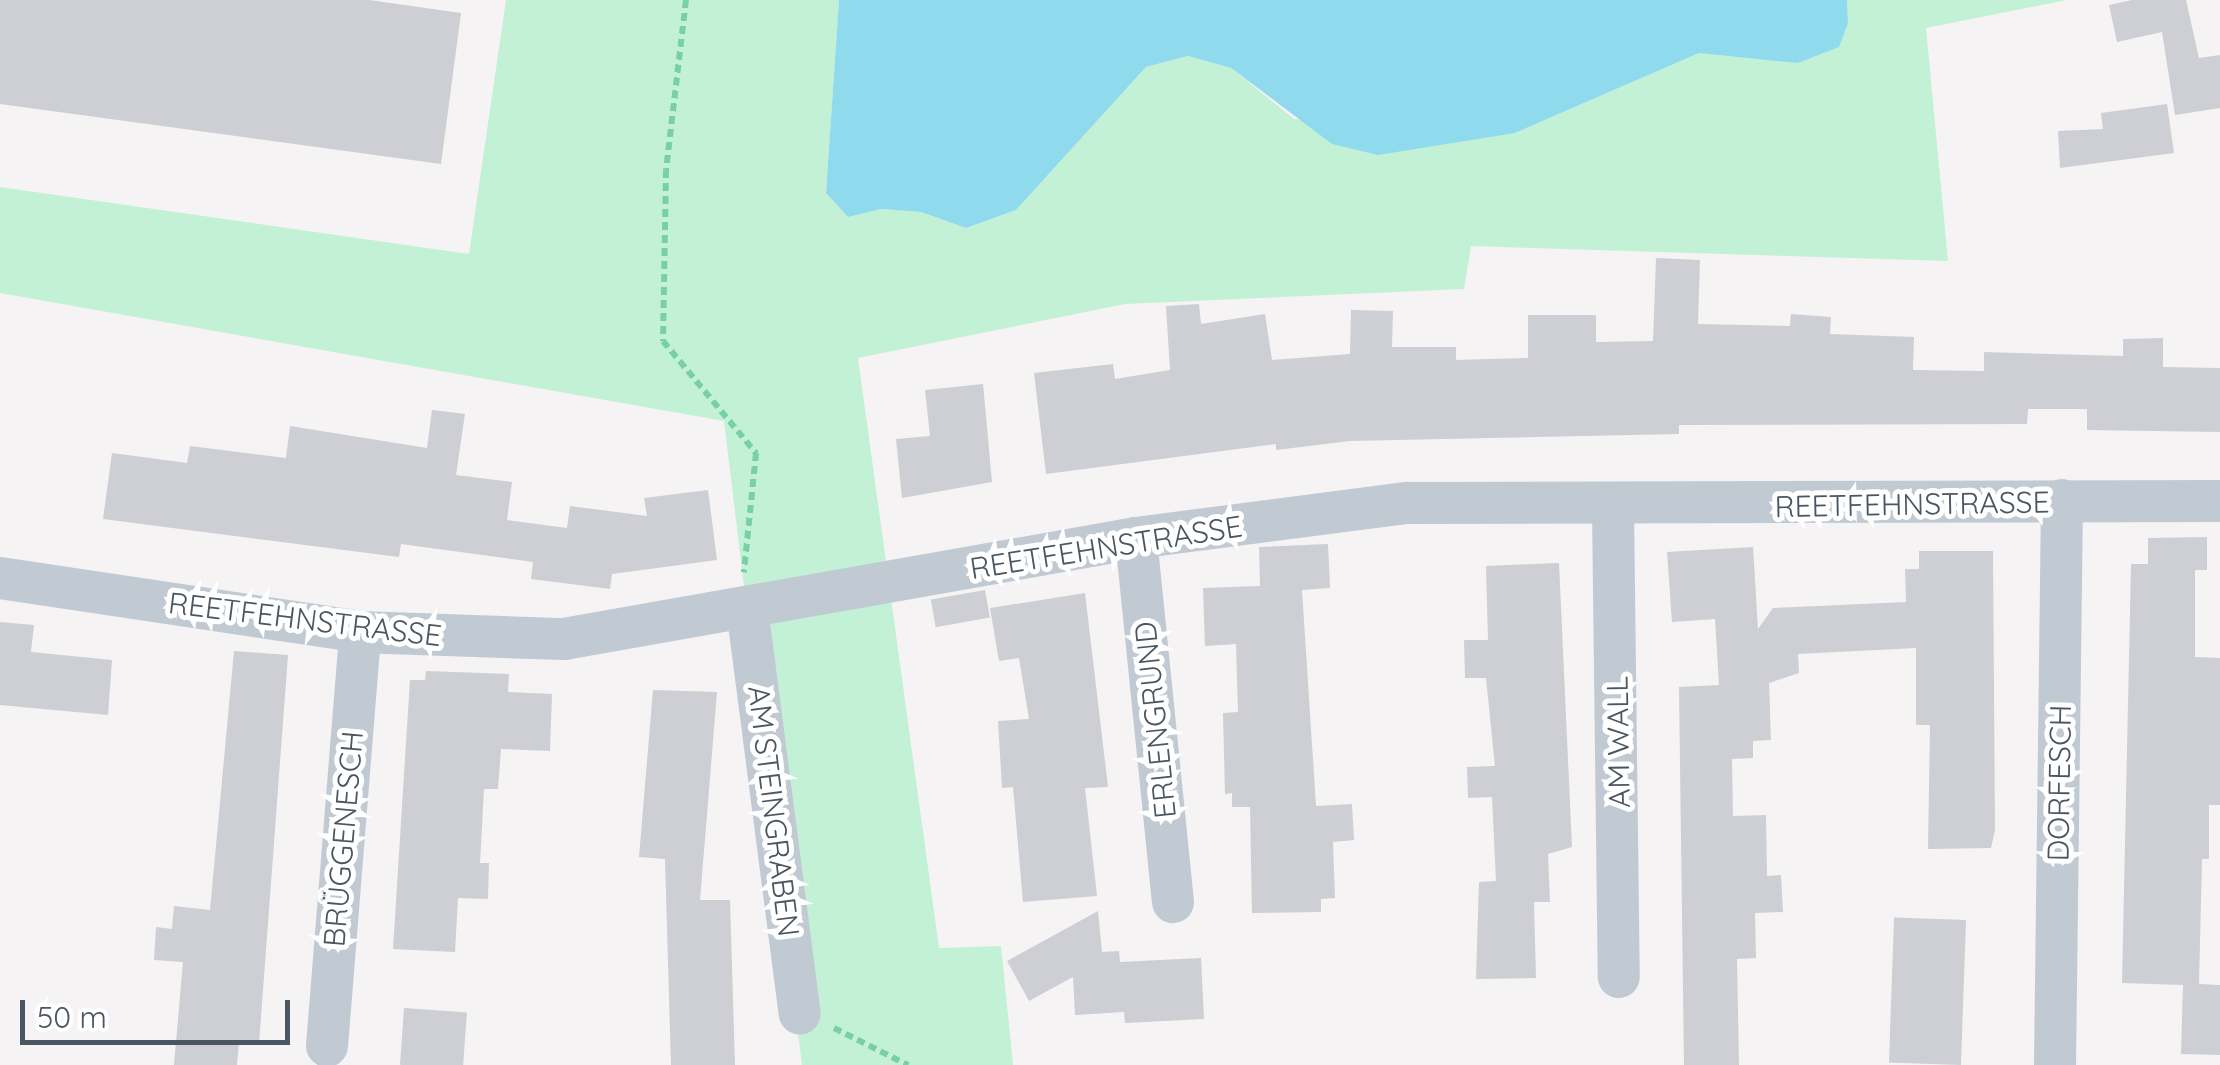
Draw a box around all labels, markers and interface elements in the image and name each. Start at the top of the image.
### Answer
street label: REETFEHNSTRASSE [1774,484,2050,524]
street label: REETFEHNSTRASSE [967,508,1245,586]
street label: REETFEHNSTRASSE [166,584,444,654]
street label: ERLENGRUND [1127,620,1183,820]
street label: AM WALL [1599,676,1637,808]
street label: AM STEINGRABEN [741,683,807,939]
street label: DORFESCH [2040,704,2078,862]
street label: BRÜGGENESCH [316,730,370,948]
scale bar [25,980,295,1042]
text: 50 m [37,998,107,1036]

